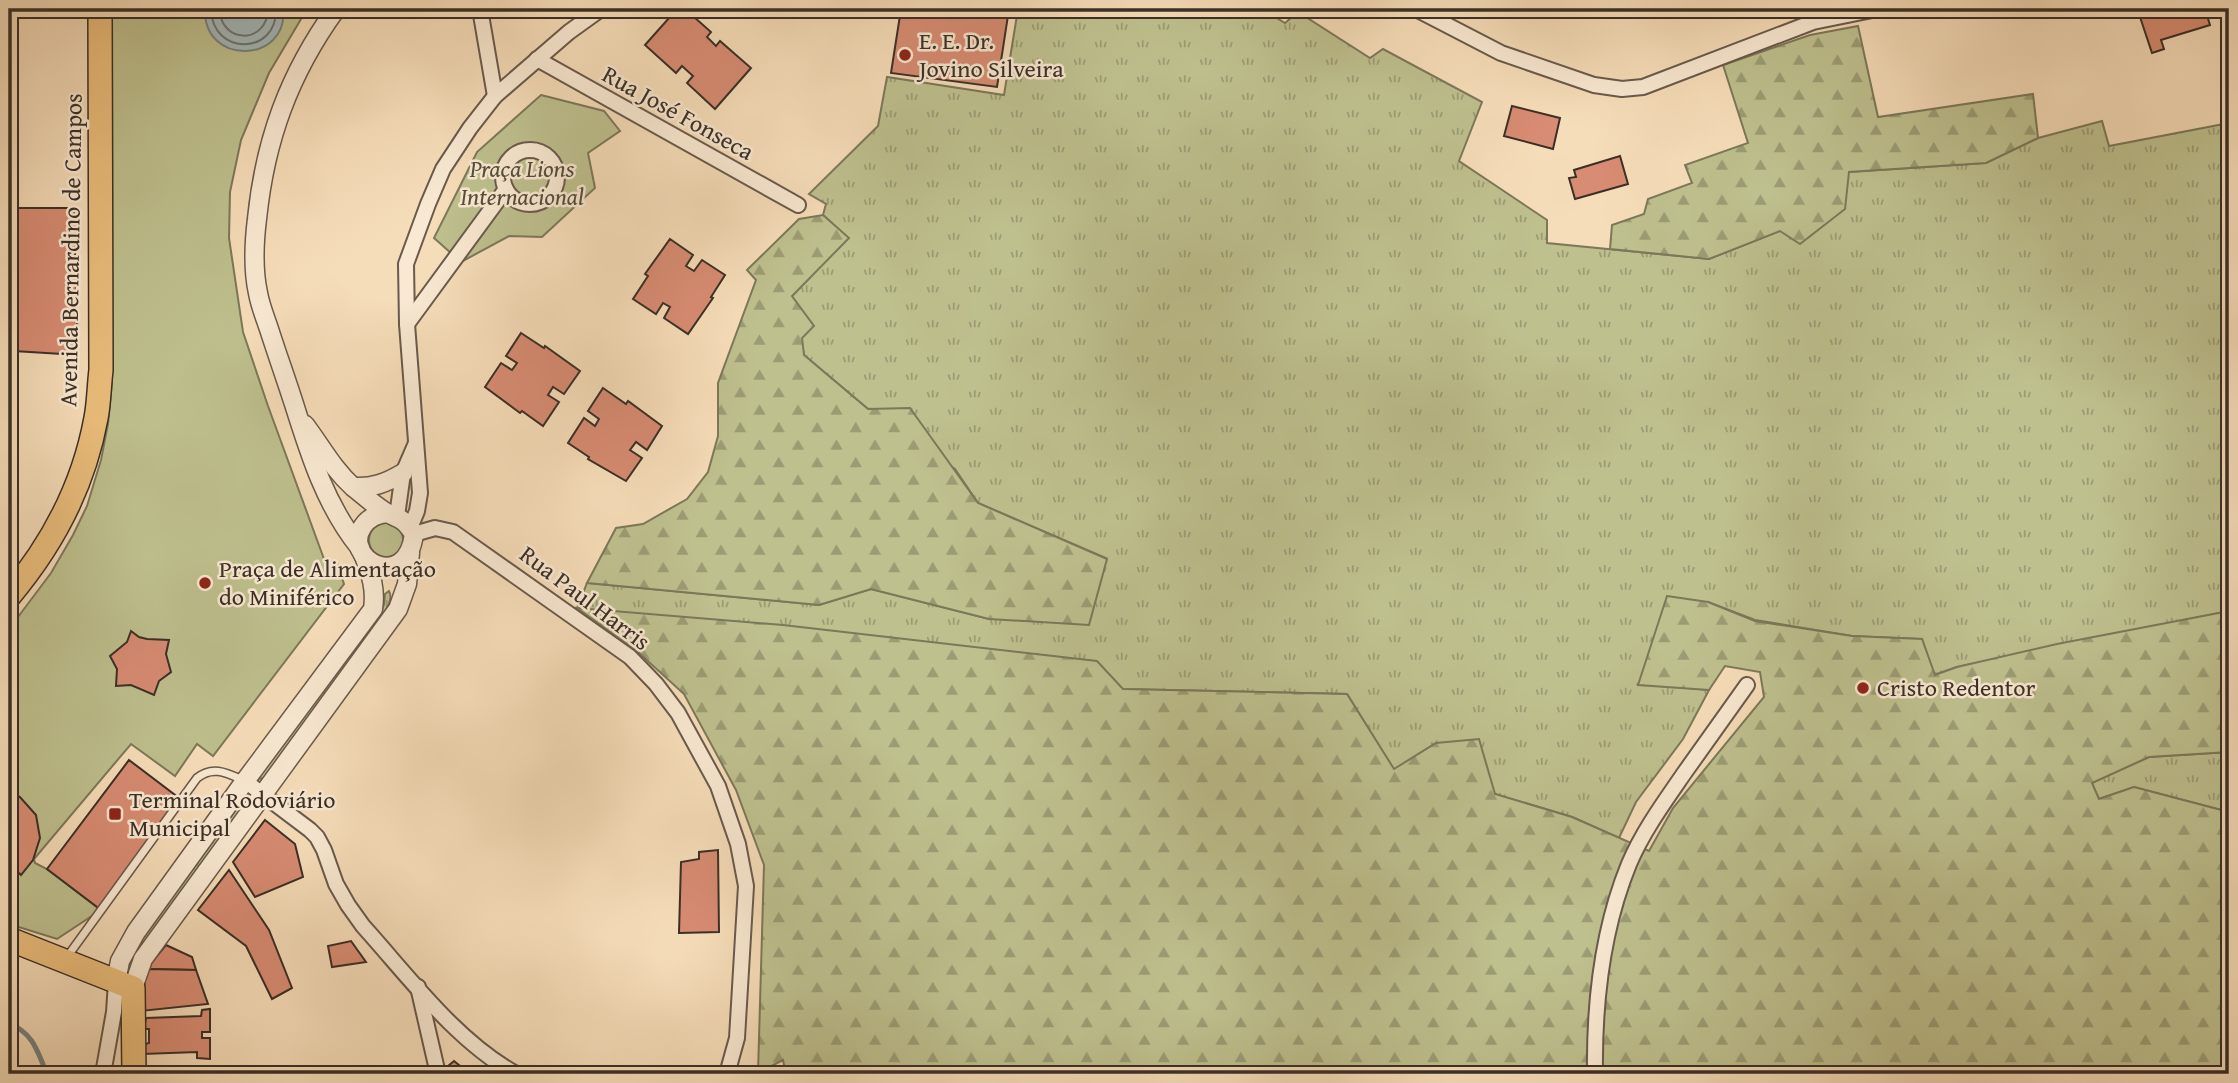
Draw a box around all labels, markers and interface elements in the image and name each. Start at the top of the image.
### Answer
place label: E. E. Dr. Jovino Silveira [916,23,1064,86]
marker: E. E. Dr. Jovino Silveira [897,47,913,63]
street label: Rua José Fonseca [596,56,761,169]
street label: Avenida Bernardino de Campos [50,93,91,407]
park label: Praça Lions Internacional [460,151,584,214]
street label: Rua Paul Harris [512,537,658,659]
place label: Praça de Alimentação do Miniférico [219,551,436,614]
marker: Praça de Alimentação do Miniférico [197,575,213,591]
place label: Cristo Redentor [1877,670,2036,705]
marker: Cristo Redentor [1855,680,1871,696]
place label: Terminal Rodoviário Municipal [129,782,335,845]
marker: Terminal Rodoviário Municipal [107,806,123,822]

